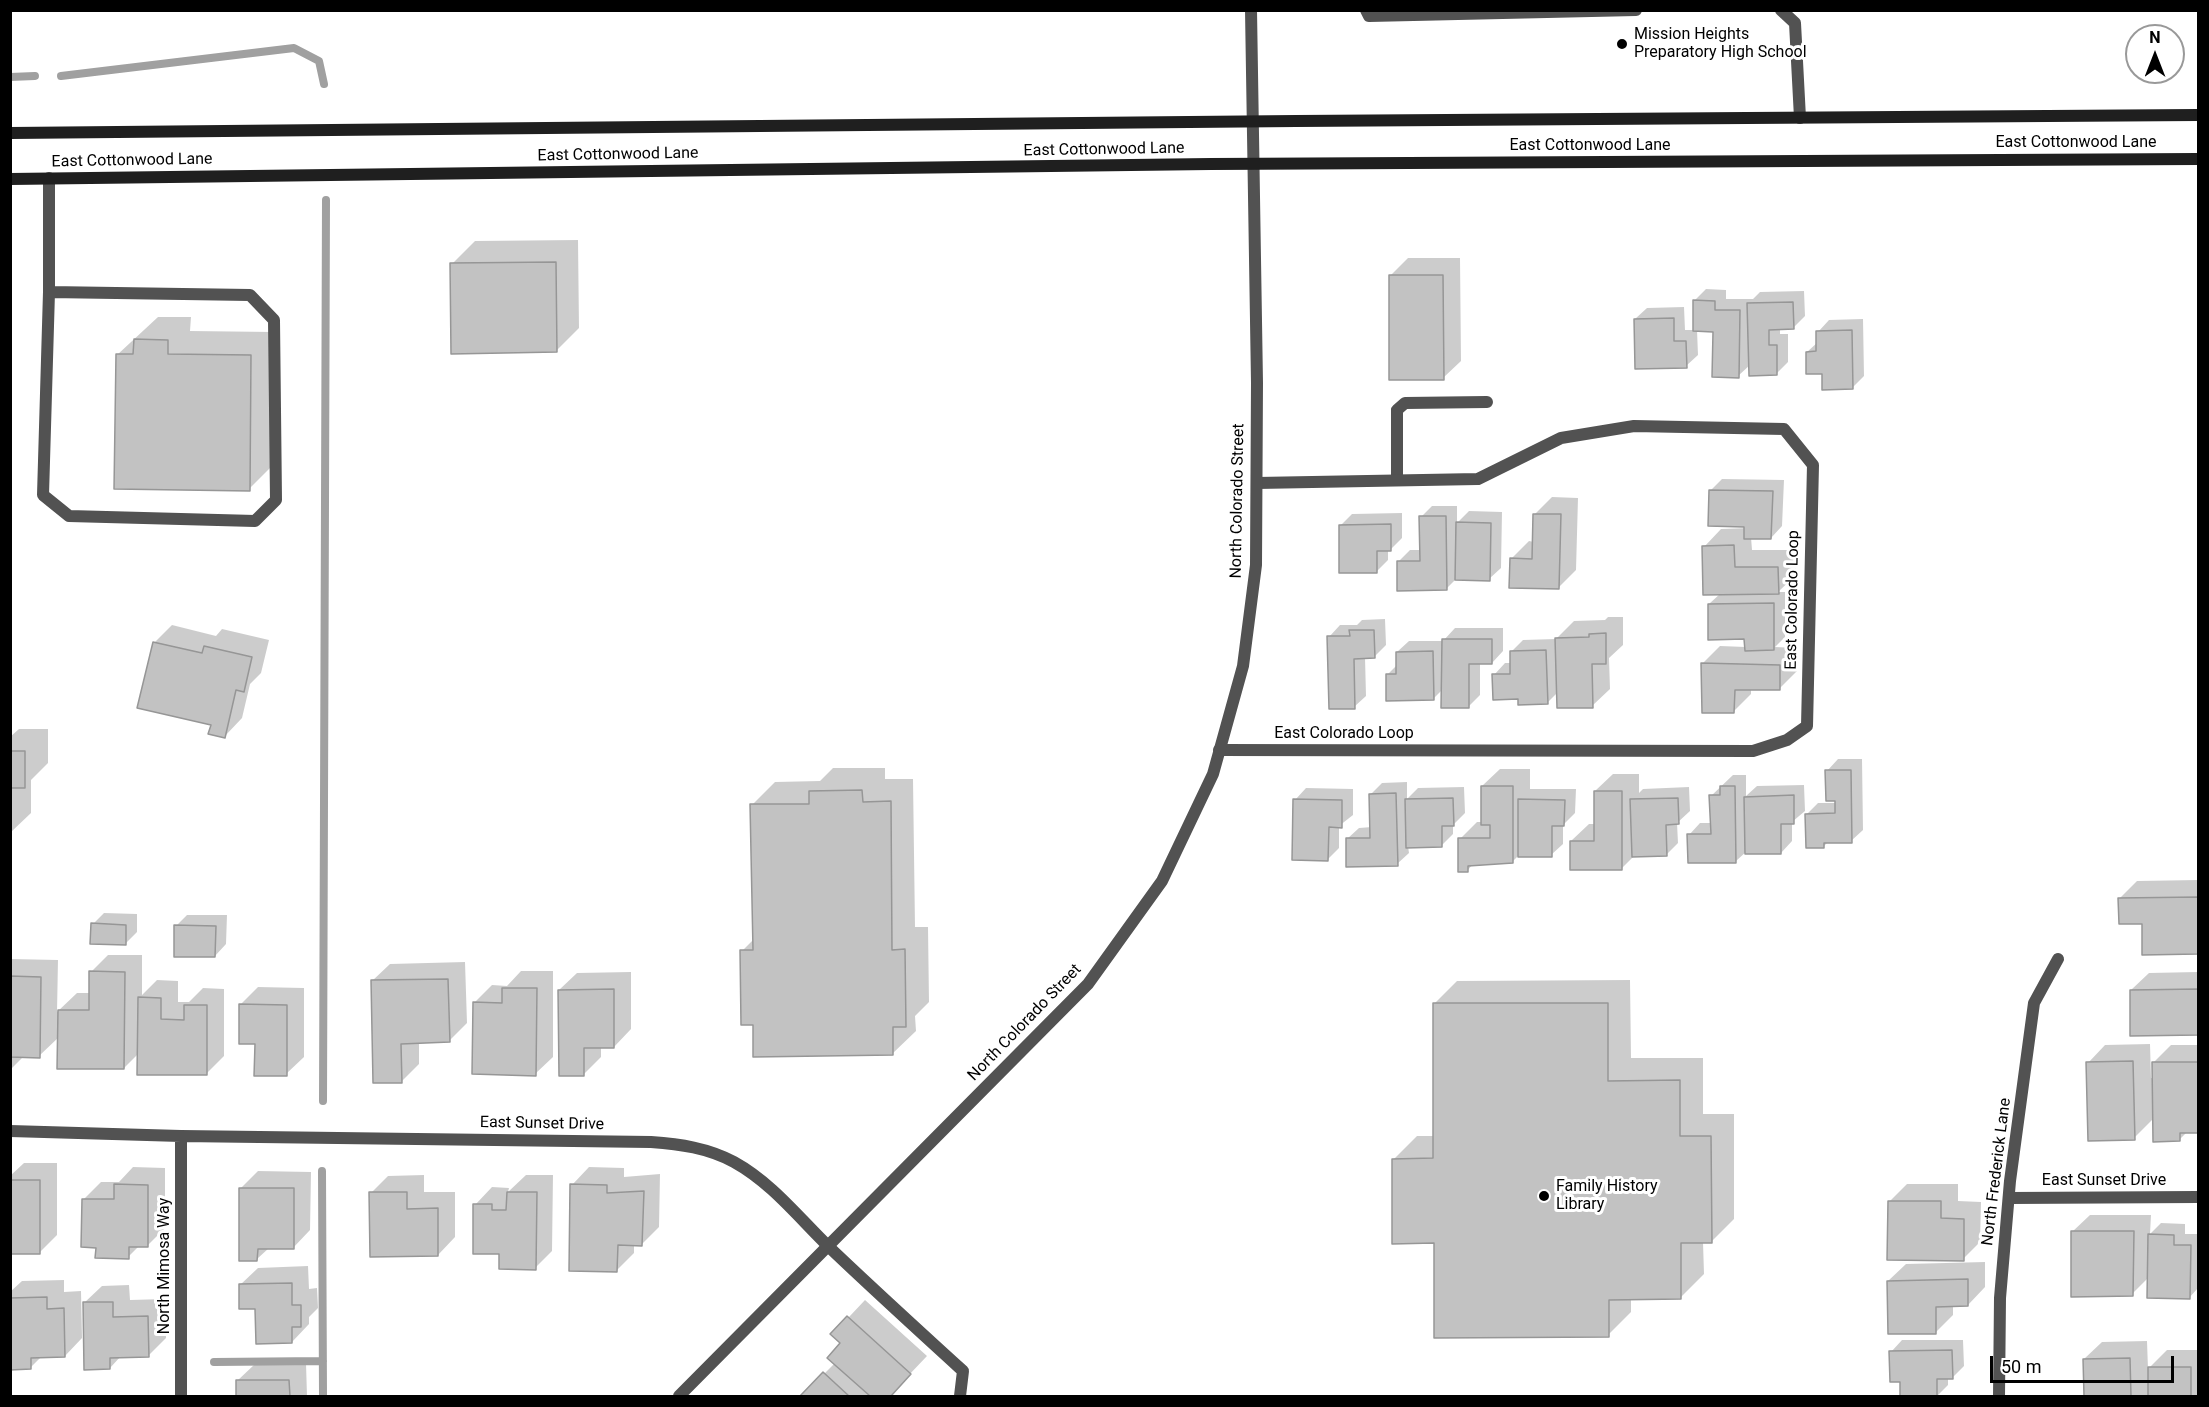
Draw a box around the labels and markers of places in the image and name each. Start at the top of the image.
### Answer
place label: Mission Heights Preparatory High School [1634,25,1807,63]
marker: Mission Heights Preparatory High School [1615,37,1629,51]
place label: Family History Library [1556,1177,1658,1215]
marker: Family History Library [1537,1189,1551,1203]

